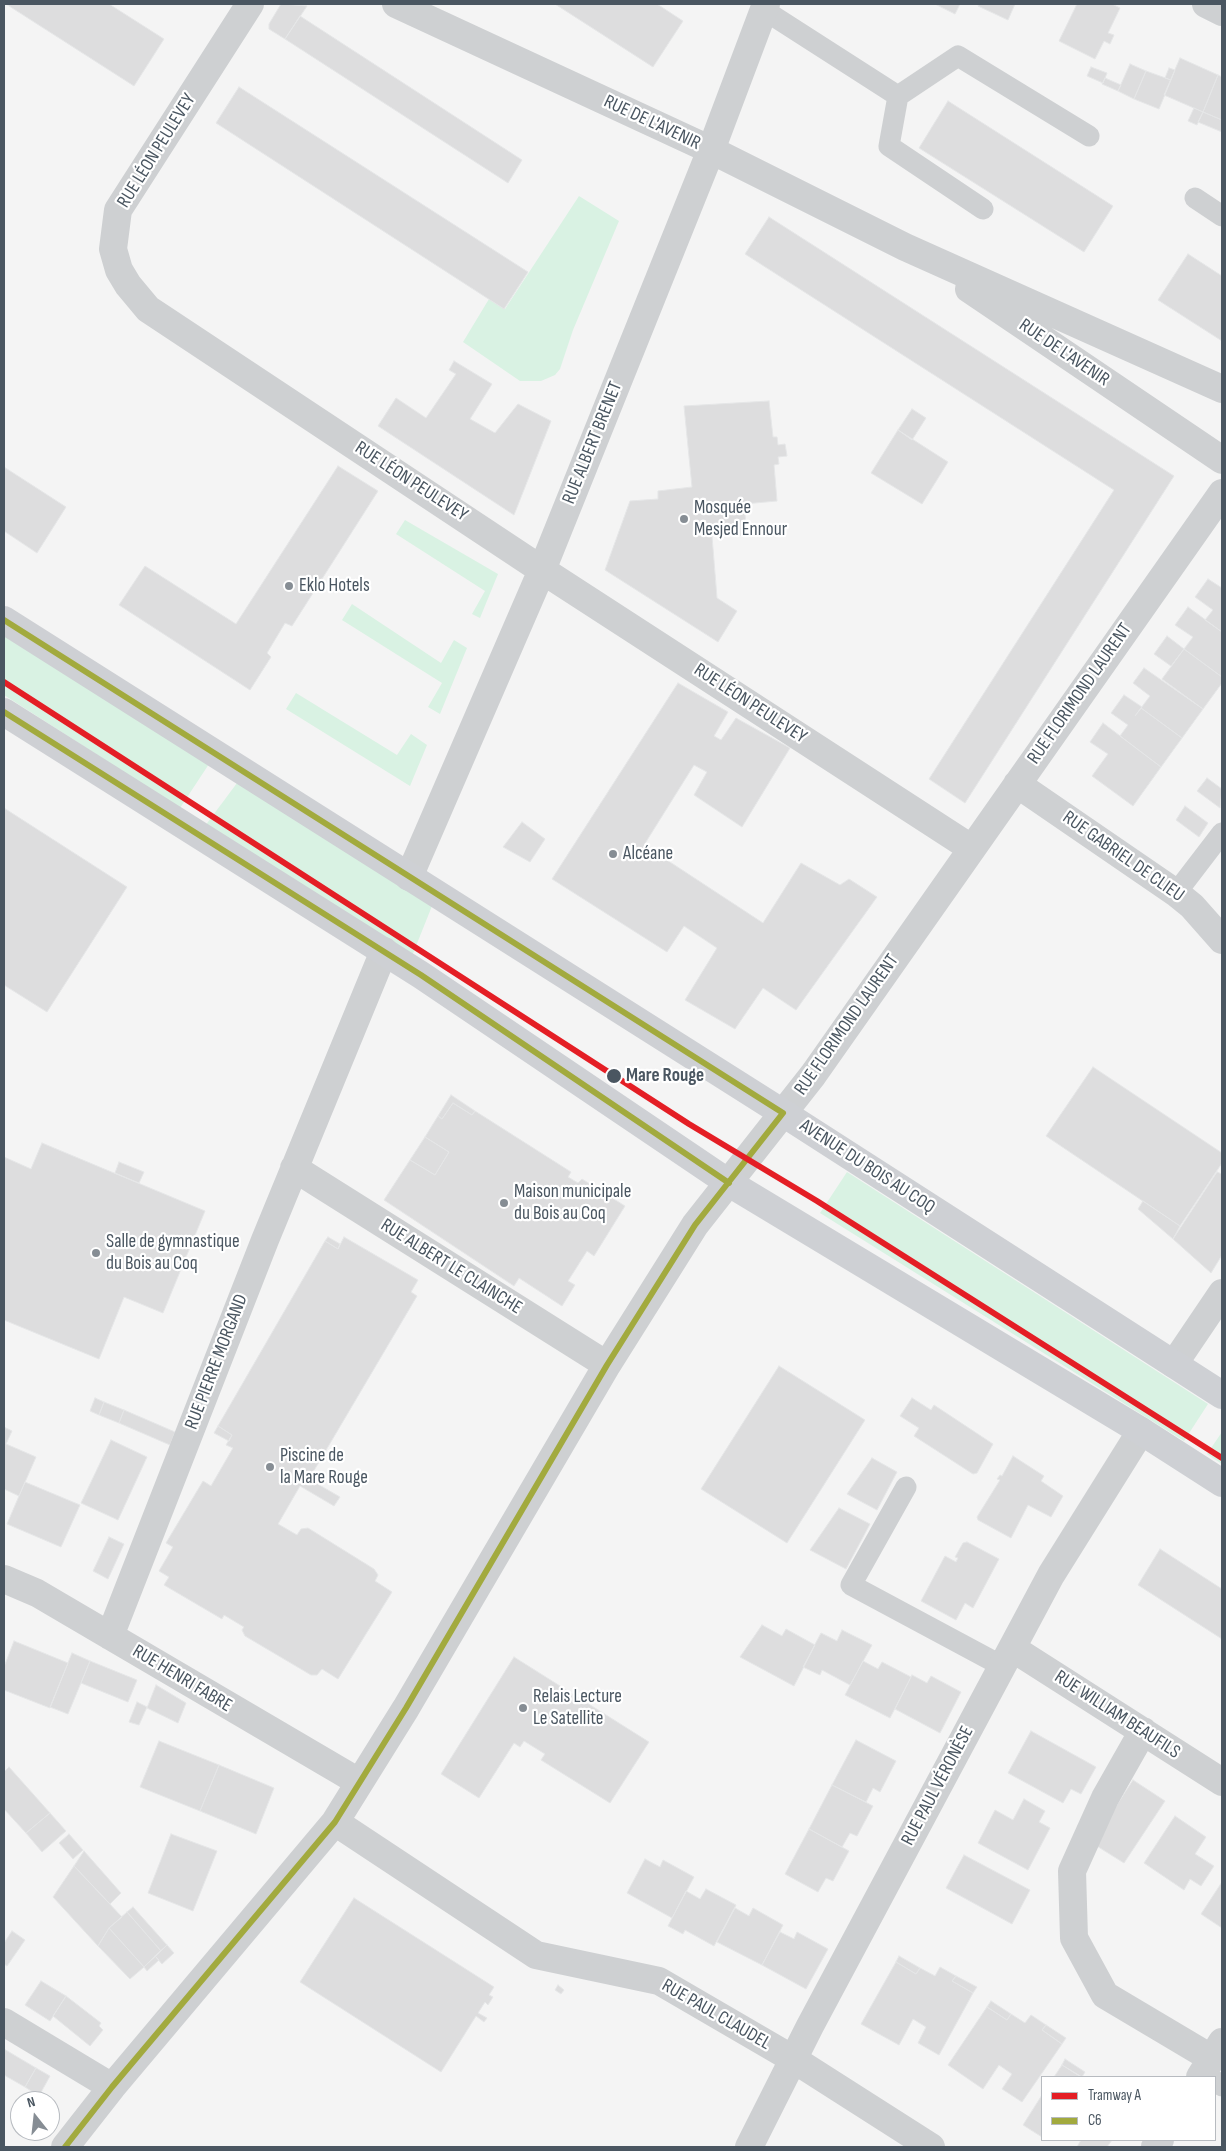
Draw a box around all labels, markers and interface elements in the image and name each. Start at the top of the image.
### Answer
street label: RUE LÉON PEULEVEY [113,90,201,212]
street label: RUE DE L'AVENIR [600,91,704,155]
street label: RUE DE L'AVENIR [1014,314,1114,392]
street label: RUE ALBERT BRENET [558,379,628,507]
street label: RUE LÉON PEULEVEY [350,437,472,527]
place label: Mosquée Mesjed Ennour [694,497,787,541]
marker: Mosquée Mesjed Ennour [678,513,690,525]
place label: Eklo Hotels [299,575,370,597]
marker: Eklo Hotels [283,580,295,592]
street label: RUE FLORIMOND LAURENT [1023,619,1137,769]
street label: RUE LÉON PEULEVEY [689,659,811,749]
street label: RUE GABRIEL DE CLIEU [1058,807,1188,907]
place label: Alcéane [623,843,673,865]
marker: Alcéane [607,848,619,860]
street label: RUE FLORIMOND LAURENT [790,950,904,1100]
place label: Mare Rouge [626,1065,704,1087]
marker: Mare Rouge [605,1067,623,1085]
street label: AVENUE DU BOIS AU COQ [795,1115,939,1219]
place label: Maison municipale du Bois au Coq [514,1181,631,1225]
marker: Maison municipale du Bois au Coq [498,1197,510,1209]
street label: RUE ALBERT LE CLAINCHE [376,1214,526,1320]
place label: Salle de gymnastique du Bois au Coq [106,1231,240,1275]
marker: Salle de gymnastique du Bois au Coq [90,1247,102,1259]
street label: RUE PIERRE MORGAND [181,1291,253,1433]
place label: Piscine de la Mare Rouge [280,1445,368,1489]
marker: Piscine de la Mare Rouge [264,1461,276,1473]
street label: RUE HENRI FABRE [128,1640,236,1718]
street label: RUE WILLIAM BEAUFILS [1050,1666,1184,1764]
place label: Relais Lecture Le Satellite [533,1686,622,1730]
marker: Relais Lecture Le Satellite [517,1702,529,1714]
street label: RUE PAUL VÉRONÈSE [897,1722,979,1850]
street label: RUE PAUL CLAUDEL [657,1975,775,2055]
legend [1041,2076,1216,2141]
text: Tramway A [1088,2086,1141,2105]
north arrow [10,2091,60,2141]
text: N [25,2093,37,2111]
text: C6 [1088,2111,1101,2130]

